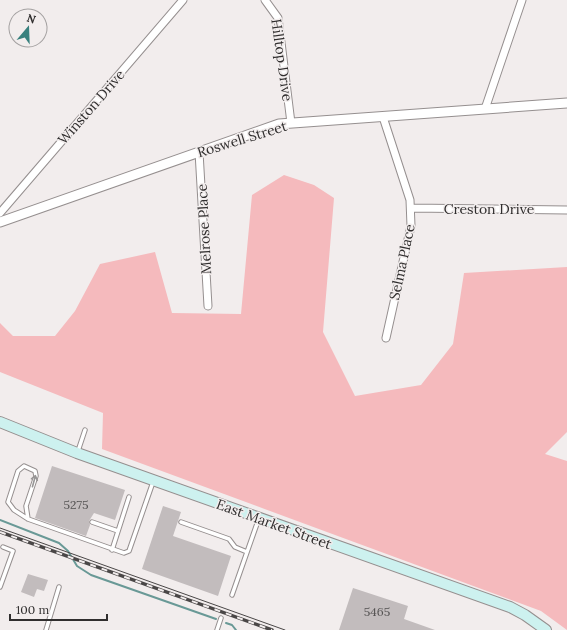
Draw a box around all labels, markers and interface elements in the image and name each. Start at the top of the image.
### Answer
north arrow [8,8,48,48]
text: N [25,11,38,27]
street label: Hilltop Drive [267,18,297,103]
street label: Winston Drive [54,66,129,148]
street label: Roswell Street [195,117,290,161]
street label: Melrose Place [193,183,215,275]
street label: Creston Drive [444,200,535,218]
street label: Selma Place [385,222,419,302]
one-way arrow [31,475,38,488]
street label: East Market Street [214,495,335,553]
house number: 5275 [63,497,89,512]
scale bar [10,596,107,622]
text: 100 m [16,602,49,617]
house number: 5465 [364,604,390,619]

